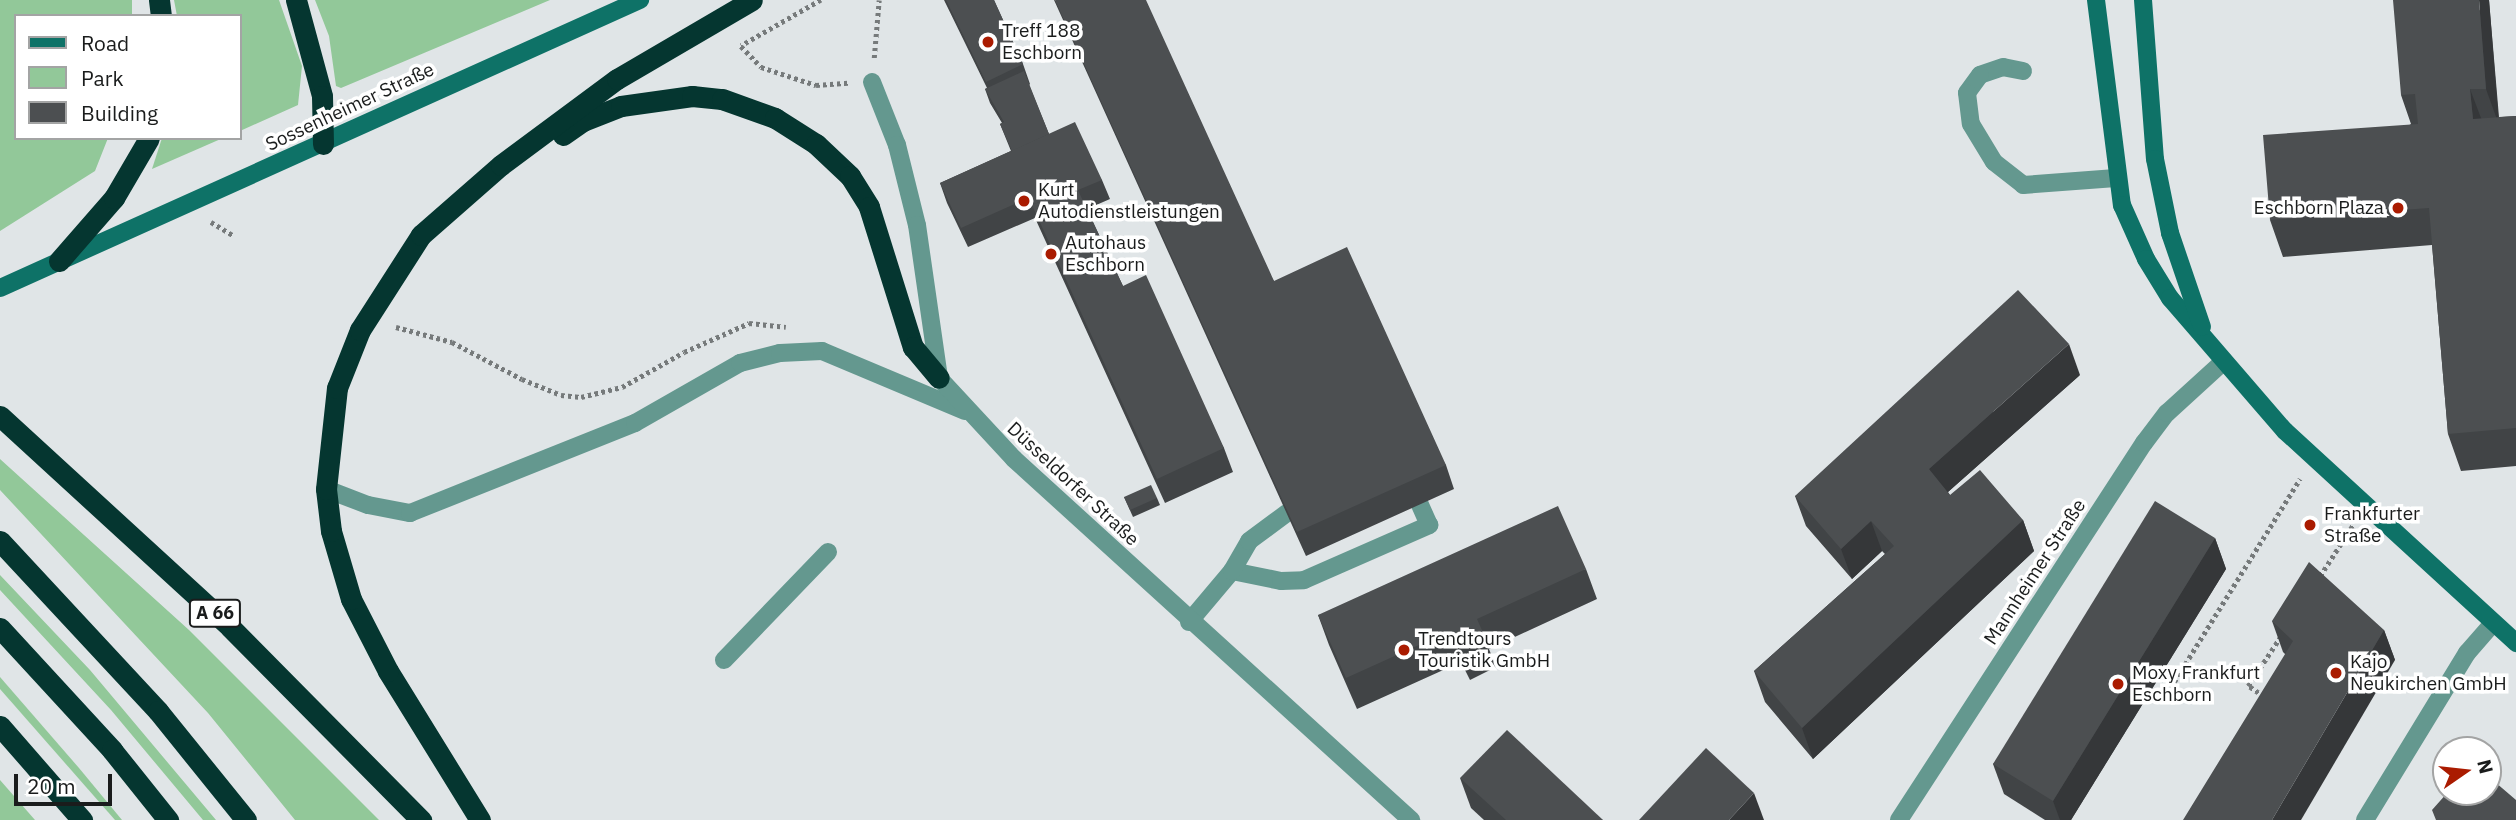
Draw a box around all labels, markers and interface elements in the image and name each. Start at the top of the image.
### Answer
legend [14,14,242,140]
place label: Treff 188 Eschborn [1002,20,1082,64]
text: Road [81,29,129,57]
marker: Treff 188 Eschborn [980,34,996,50]
street label: Sossenheimer Straße [262,58,438,156]
text: Park [81,64,124,92]
text: Building [81,99,158,127]
place label: Kurt Autodienstleistungen [1038,179,1220,223]
marker: Kurt Autodienstleistungen [1016,193,1032,209]
place label: Eschborn Plaza [2254,197,2384,219]
marker: Eschborn Plaza [2390,200,2406,216]
place label: Autohaus Eschborn [1065,232,1146,276]
marker: Autohaus Eschborn [1043,246,1059,262]
street label: Düsseldorfer Straße [1002,417,1144,551]
street label: Mannheimer Straße [1979,495,2091,649]
place label: Frankfurter Straße [2324,503,2420,547]
marker: Frankfurter Straße [2302,517,2318,533]
road number: A 66 [189,598,241,628]
place label: Trendtours Touristik GmbH [1418,628,1550,672]
marker: Trendtours Touristik GmbH [1396,642,1412,658]
place label: Kajo Neukirchen GmbH [2350,651,2507,695]
place label: Moxy Frankfurt Eschborn [2132,662,2260,706]
marker: Kajo Neukirchen GmbH [2328,665,2344,681]
marker: Moxy Frankfurt Eschborn [2110,676,2126,692]
north arrow [2432,736,2502,806]
text: N [2472,757,2499,776]
scale bar [18,760,116,804]
text: 20 m [27,772,76,800]

